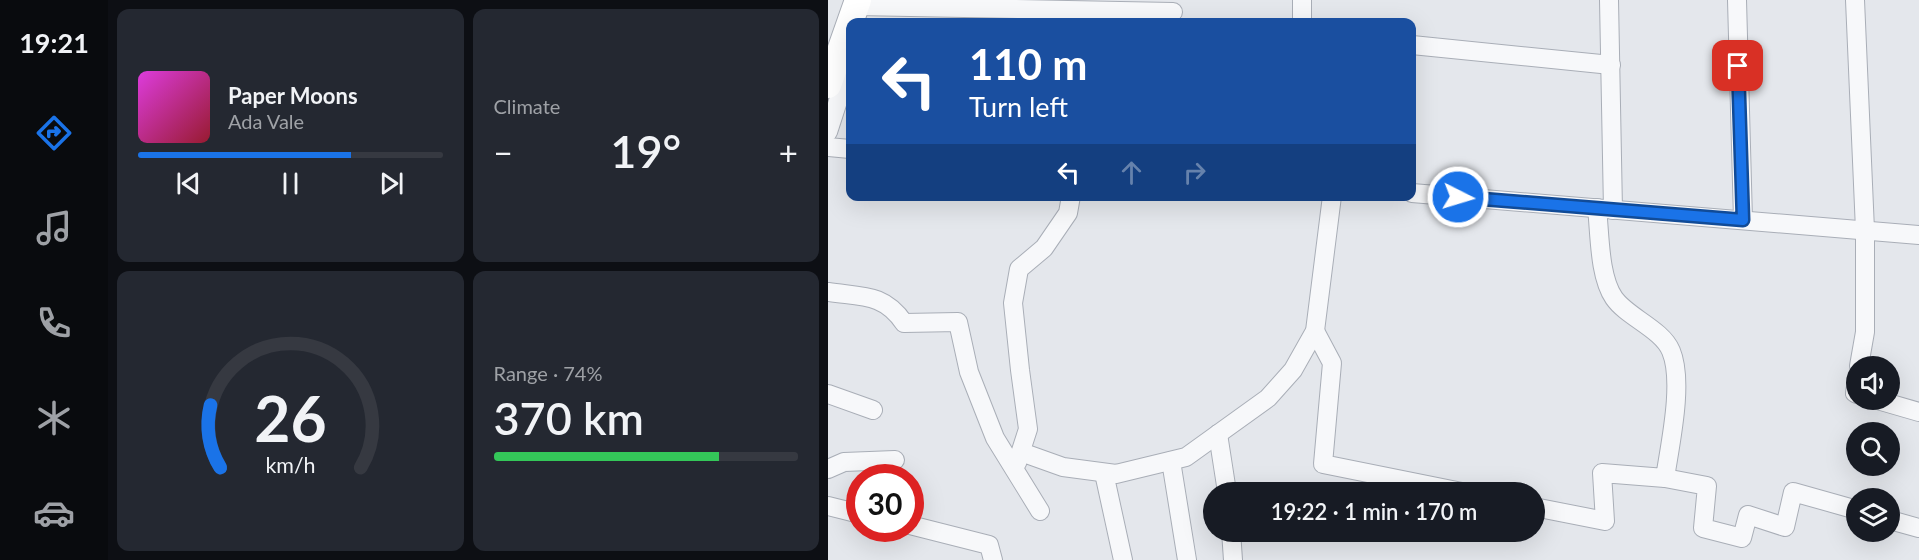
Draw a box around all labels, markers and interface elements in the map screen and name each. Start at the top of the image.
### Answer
text: 19:21 [19,26,89,59]
text: 110 m [969,39,1087,89]
pin [1712,40,1763,91]
icon: left [870,42,948,120]
icon: arrive [1721,49,1754,82]
text: Paper Moons [228,82,358,109]
text: Turn left [969,90,1068,123]
text: Climate [494,94,560,118]
text: Ada Vale [228,109,304,133]
icon: directions [33,112,75,154]
text: 19° [610,124,681,178]
text: − [494,132,513,172]
text: + [779,132,798,172]
icon: left [1052,156,1085,189]
icon: ahead [1115,156,1148,189]
icon: right [1178,156,1211,189]
position arrow [1426,165,1490,229]
icon: previous [172,167,205,200]
icon: pause [274,167,307,200]
icon: next [375,167,408,200]
icon: music [33,207,75,249]
icon: phone [33,302,75,344]
map controls [1846,356,1900,542]
button: sound [1846,356,1900,410]
text: Range · 74% [494,361,602,385]
text: 26 [254,380,326,455]
text: 370 km [494,391,644,445]
icon: climate [33,397,75,439]
button: search [1846,422,1900,476]
text: km/h [265,452,315,478]
speed limit sign: 30 [846,464,924,542]
button: layers [1846,488,1900,542]
icon: car [33,492,75,534]
text: 19:22 · 1 min · 170 m [1271,498,1477,525]

